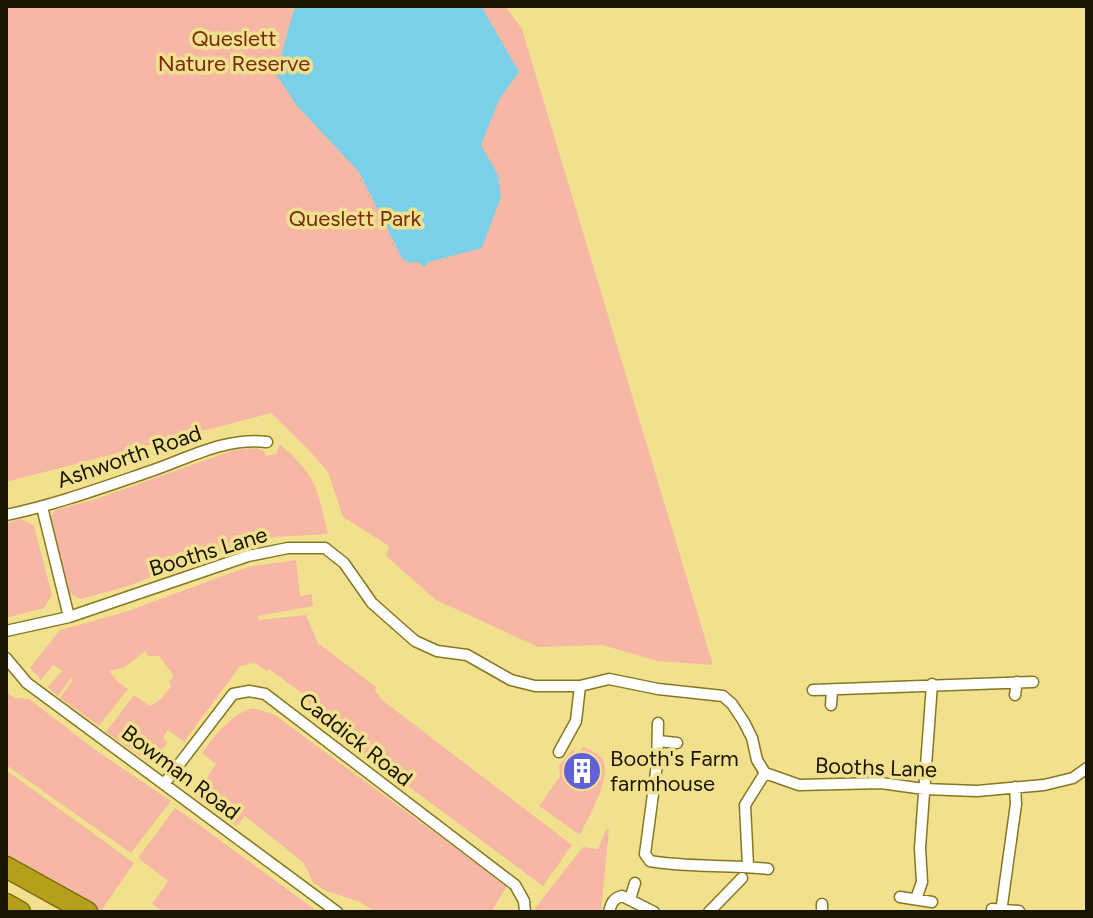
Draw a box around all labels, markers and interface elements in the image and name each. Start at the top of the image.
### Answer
park label: Queslett Nature Reserve [158,25,310,77]
park label: Queslett Park [289,205,422,232]
street label: Ashworth Road [53,419,205,494]
street label: Booths Lane [146,521,271,582]
street label: Caddick Road [294,687,418,792]
street label: Bowman Road [116,719,245,826]
place label: Booth's Farm farmhouse [610,745,739,797]
building icon: Booth's Farm farmhouse [561,750,603,792]
street label: Booths Lane [814,752,938,783]

